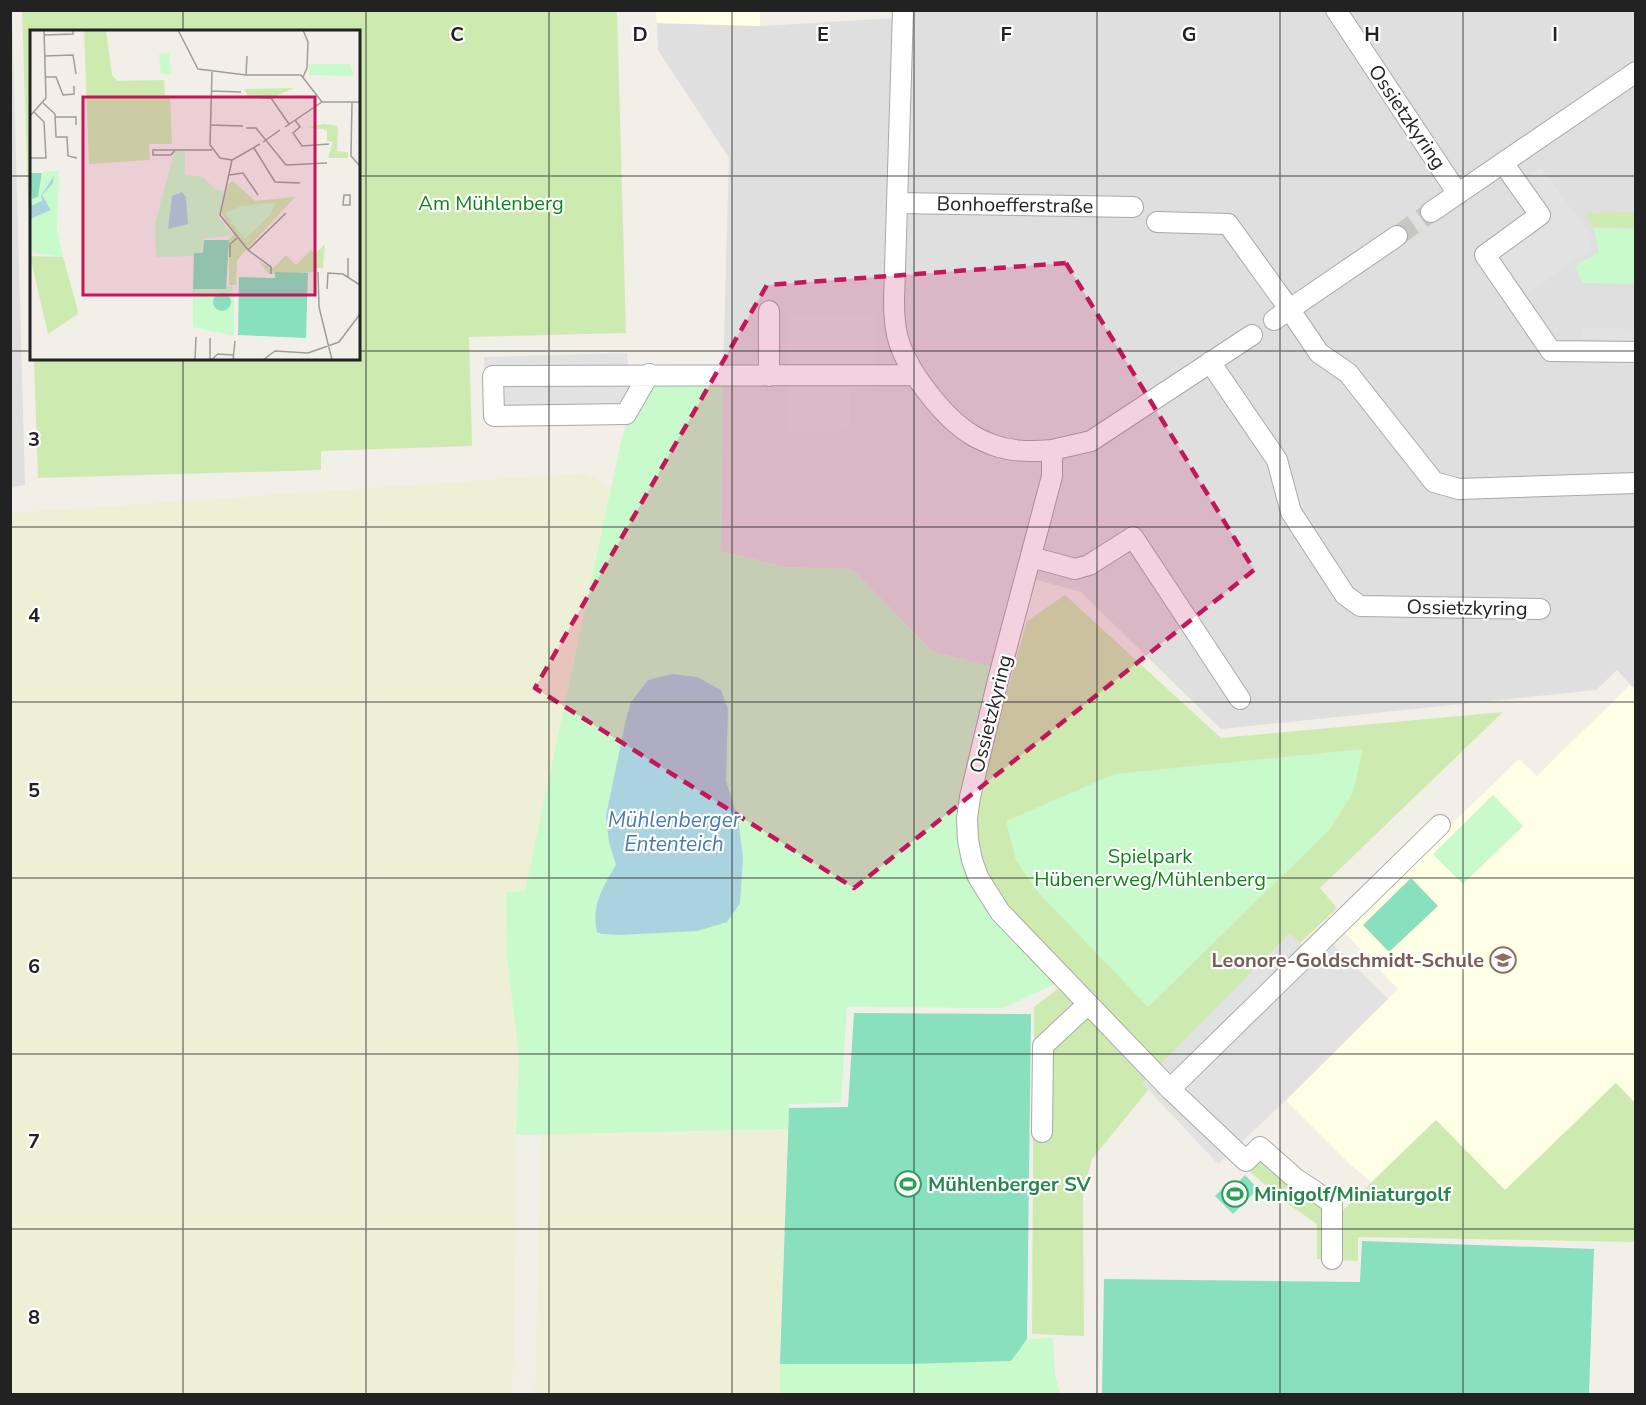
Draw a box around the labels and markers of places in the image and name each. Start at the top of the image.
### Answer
school or university icon: Leonore-Goldschmidt-Schule [1488,945,1518,975]
place label: Leonore-Goldschmidt-Schule [1211,947,1484,974]
sports icon: Mühlenberger SV [893,1169,923,1199]
place label: Mühlenberger SV [928,1171,1091,1198]
sports icon: Minigolf/Miniaturgolf [1220,1179,1250,1209]
place label: Minigolf/Miniaturgolf [1254,1181,1451,1208]

